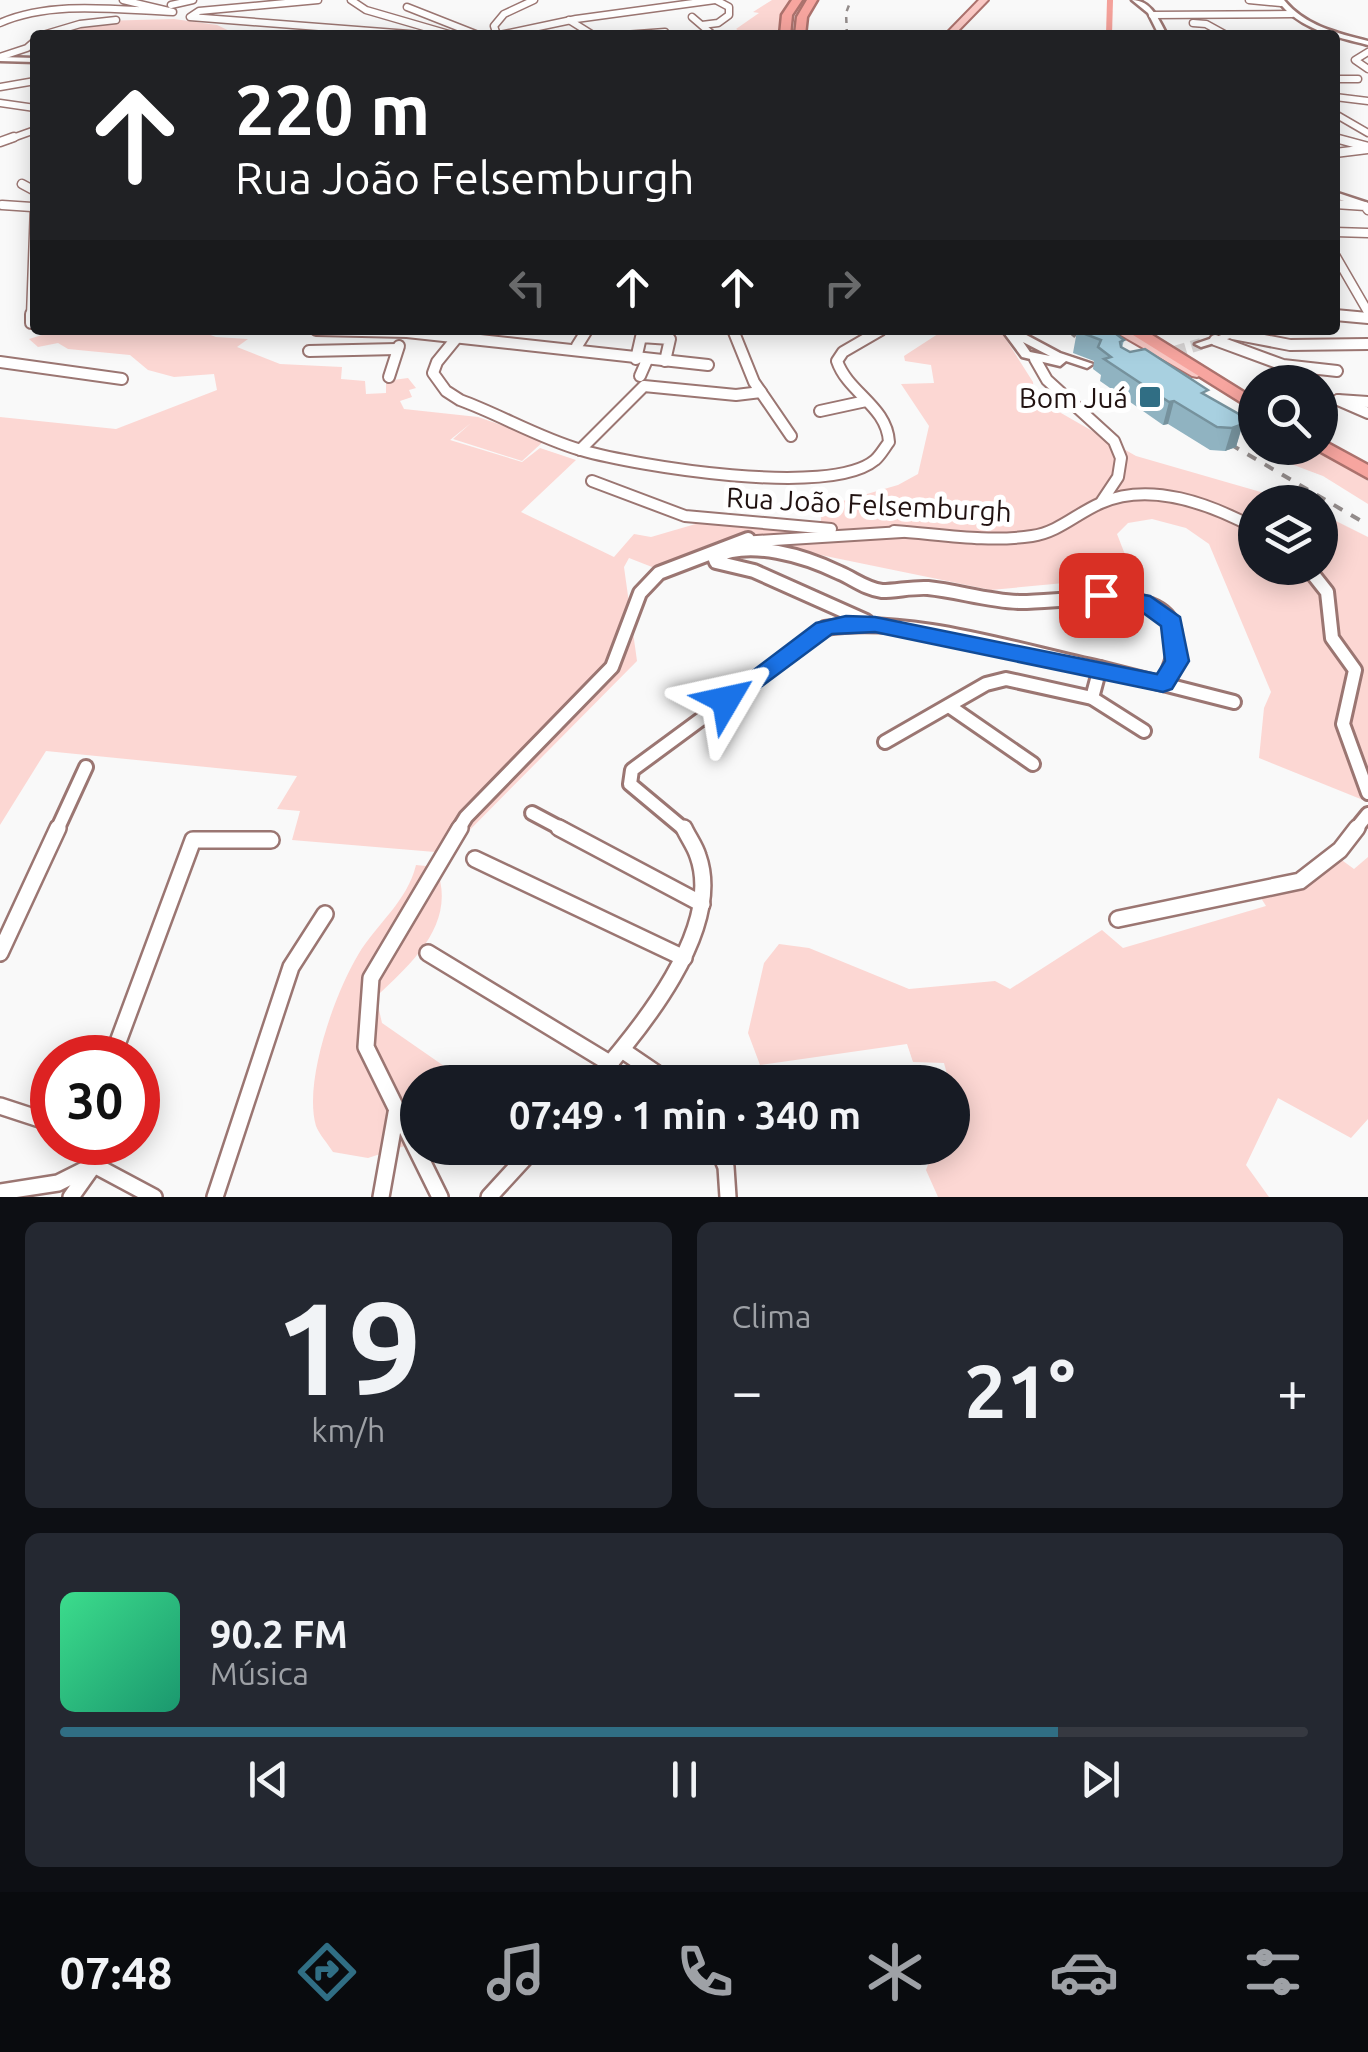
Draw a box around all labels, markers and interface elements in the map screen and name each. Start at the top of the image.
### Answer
icon: ahead [70,70,200,200]
text: 220 m [235,70,430,148]
text: Rua João Felsemburgh [235,152,694,203]
icon: left [500,260,555,315]
icon: ahead [605,260,660,315]
icon: ahead [710,260,765,315]
icon: right [815,260,870,315]
map controls [1238,365,1338,585]
button: search [1238,365,1338,465]
place label: Bom Juá [1019,382,1128,413]
marker: Bom Juá [1137,384,1163,410]
street label: Rua João Felsemburgh [725,481,1013,527]
button: layers [1238,485,1338,585]
pin [1059,553,1144,638]
icon: arrive [1074,568,1129,623]
position arrow [674,648,778,752]
speed limit sign: 30 [30,1035,160,1165]
text: 07:49 · 1 min · 340 m [509,1094,861,1136]
text: 19 [275,1274,422,1420]
text: Clima [732,1298,811,1334]
text: 21° [964,1348,1075,1432]
text: − [732,1360,763,1421]
text: + [1277,1360,1308,1421]
text: km/h [311,1412,385,1448]
text: 90.2 FM [210,1613,348,1655]
text: Música [210,1655,309,1691]
icon: previous [241,1752,296,1807]
icon: pause [657,1752,712,1807]
icon: next [1073,1752,1128,1807]
icon: directions [292,1937,362,2007]
icon: music [481,1937,551,2007]
icon: phone [670,1937,740,2007]
icon: climate [860,1937,930,2007]
icon: car [1049,1937,1119,2007]
icon: filters [1238,1937,1308,2007]
text: 07:48 [60,1947,172,1998]

